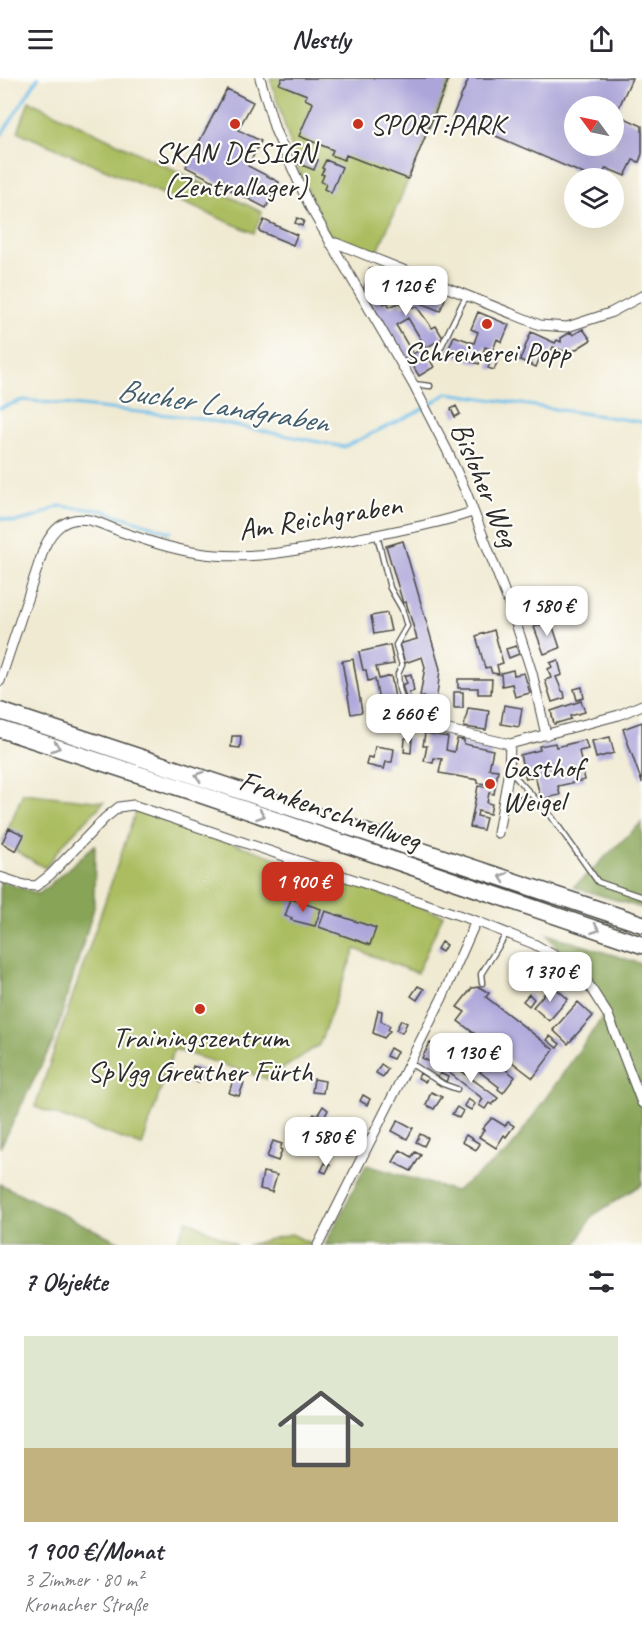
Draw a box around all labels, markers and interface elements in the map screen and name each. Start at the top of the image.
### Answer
text: Nestly [292,22,350,56]
icon: menu [24,23,57,56]
icon: share [585,23,618,56]
north arrow [564,96,624,156]
map controls [564,96,624,228]
place label: SPORT:PARK [370,105,510,143]
marker: SKAN DESIGN (Zentrallager) [228,117,242,131]
marker: SPORT:PARK [351,117,365,131]
place label: SKAN DESIGN (Zentrallager) [155,133,320,205]
button: layers [564,168,624,228]
pin: 1 120 € [351,266,461,317]
text: 1 120 € [379,273,433,298]
marker: Schreinerei Popp [480,317,494,331]
place label: Schreinerei Popp [403,333,572,371]
water label: Bucher Landgraben [114,369,335,443]
street label: Bisloher Weg [442,416,529,554]
street label: Am Reichgraben [236,485,406,549]
pin: 1 580 € [492,586,602,637]
text: 1 580 € [520,593,574,618]
pin: 2 660 € [353,694,463,745]
text: 2 660 € [380,701,436,726]
one-way arrow [50,740,61,753]
place label: Gasthof Weigel [502,748,589,820]
street label: Frankenschnellweg [234,761,428,860]
one-way arrow [194,770,205,783]
marker: Gasthof Weigel [483,777,497,791]
one-way arrow [255,808,266,821]
pin: 1 900 € [248,862,358,913]
text: 1 900 € [276,869,330,894]
one-way arrow [498,872,509,885]
one-way arrow [590,922,601,934]
pin: 1 370 € [495,952,605,1003]
text: 1 370 € [523,959,577,984]
marker: Trainingszentrum SpVgg Greuther Fürth [193,1002,207,1016]
place label: Trainingszentrum SpVgg Greuther Fürth [87,1018,313,1090]
pin: 1 130 € [416,1033,526,1084]
text: 1 130 € [444,1040,498,1065]
pin: 1 580 € [271,1117,381,1168]
text: 1 580 € [299,1124,353,1149]
text: 7 Objekte [24,1265,108,1298]
icon: filters [585,1265,618,1298]
icon: home [267,1375,375,1483]
text: 1 900 €/Monat [24,1534,163,1567]
text: 3 Zimmer · 80 m² [24,1567,143,1592]
text: Kronacher Straße [24,1592,147,1617]

